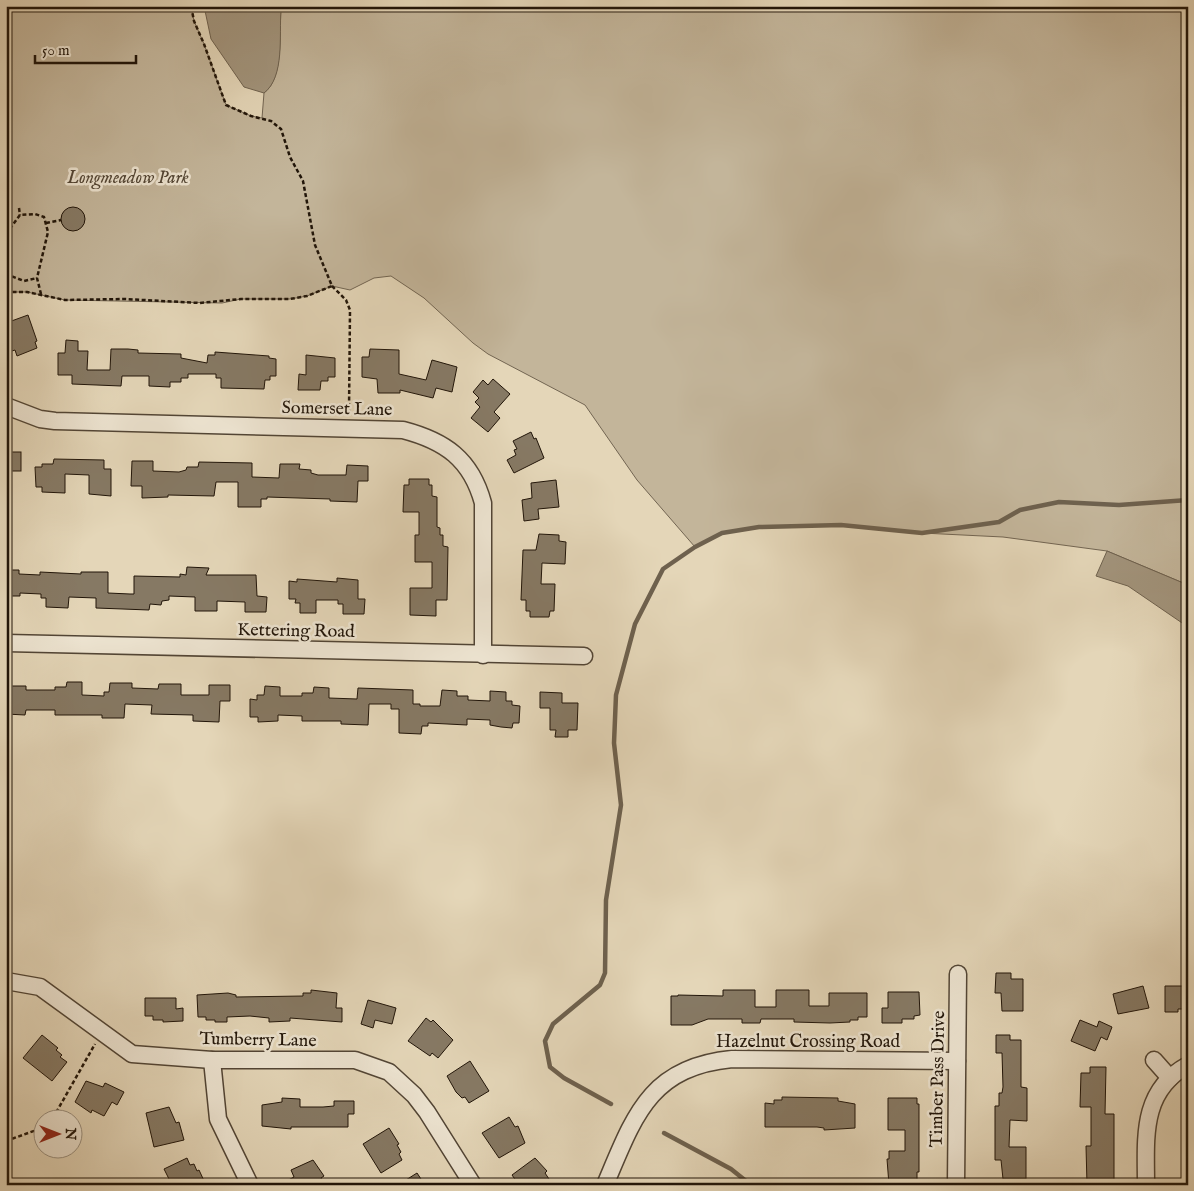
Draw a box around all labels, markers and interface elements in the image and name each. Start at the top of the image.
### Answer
scale bar [35,32,136,64]
text: 50 m [42,41,70,60]
park label: Longmeadow Park [66,167,189,190]
street label: Somerset Lane [281,397,393,422]
street label: Kettering Road [237,619,355,644]
street label: Timber Pass Drive [926,1010,951,1148]
street label: Tumberry Lane [199,1028,317,1053]
street label: Hazelnut Crossing Road [716,1031,901,1054]
north arrow [32,1108,82,1158]
text: N [61,1127,79,1140]

